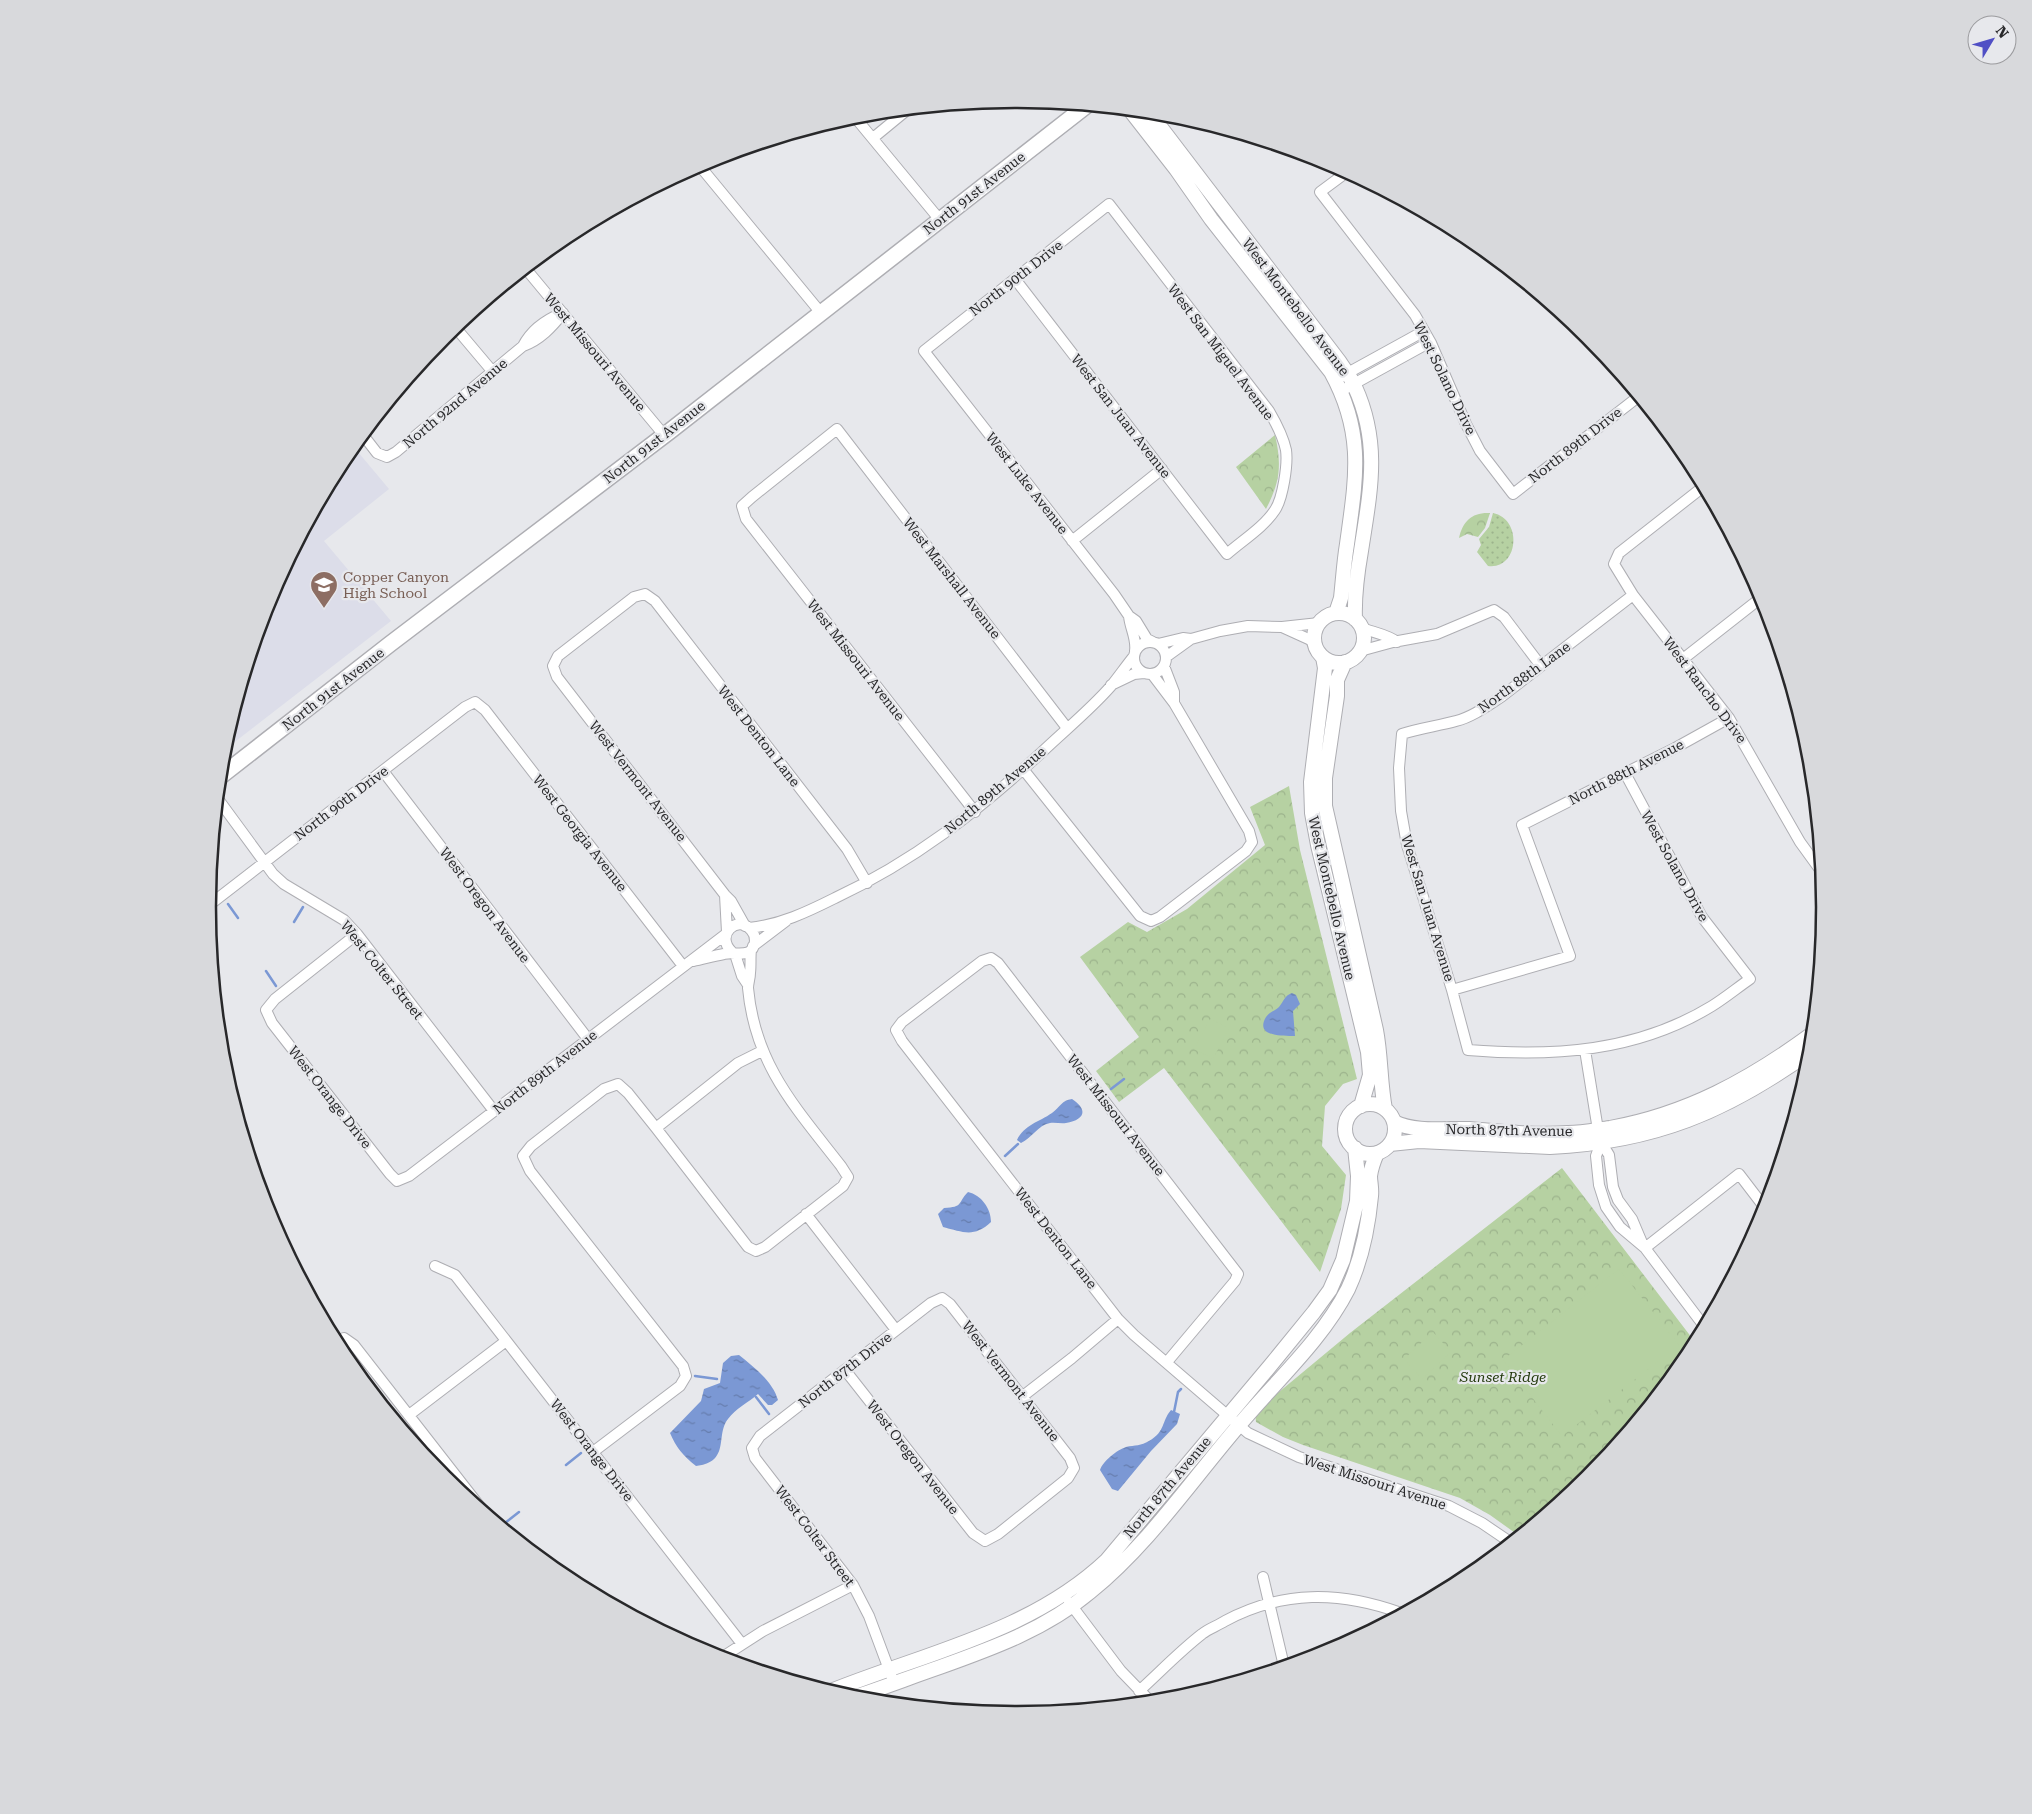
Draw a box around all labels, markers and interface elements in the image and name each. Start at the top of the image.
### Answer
north arrow [1967,15,2017,65]
text: N [1993,23,2012,41]
street label: North 91st Avenue [920,148,1028,238]
street label: West Montebello Avenue [1239,235,1353,379]
street label: North 90th Drive [966,237,1066,319]
street label: West San Miguel Avenue [1165,281,1277,423]
street label: West Missouri Avenue [541,290,649,414]
street label: West Solano Drive [1411,319,1479,437]
street label: West San Juan Avenue [1068,351,1174,481]
street label: North 92nd Avenue [400,355,510,451]
street label: North 91st Avenue [600,397,708,487]
street label: North 89th Drive [1525,404,1625,486]
street label: West Luke Avenue [983,429,1072,537]
street label: West Marshall Avenue [900,514,1004,642]
place label: Copper Canyon High School [343,569,449,601]
school or university icon: Copper Canyon High School [309,570,339,609]
street label: West Missouri Avenue [804,596,908,724]
street label: West Rancho Drive [1660,634,1750,746]
street label: North 88th Lane [1475,638,1573,716]
street label: North 91st Avenue [279,644,387,734]
street label: West Denton Lane [715,682,804,790]
street label: West Vermont Avenue [586,718,690,845]
street label: North 88th Avenue [1566,736,1687,808]
street label: North 89th Avenue [941,743,1049,837]
street label: North 90th Drive [291,762,391,844]
street label: West Georgia Avenue [530,772,631,895]
street label: West Solano Drive [1638,808,1712,924]
street label: West Montebello Avenue [1305,814,1359,982]
street label: West San Juan Avenue [1398,833,1458,984]
street label: West Oregon Avenue [436,844,534,966]
street label: West Colter Street [337,918,427,1022]
street label: North 89th Avenue [490,1026,600,1117]
street label: West Orange Drive [285,1043,375,1152]
street label: West Missouri Avenue [1064,1051,1168,1179]
street label: North 87th Avenue [1445,1121,1573,1139]
street label: West Denton Lane [1012,1184,1101,1292]
street label: West Vermont Avenue [959,1318,1063,1445]
street label: North 87th Drive [795,1329,895,1411]
park label: Sunset Ridge [1459,1369,1546,1385]
street label: West Orange Drive [547,1396,637,1505]
street label: West Oregon Avenue [864,1397,963,1517]
street label: North 87th Avenue [1120,1433,1214,1541]
street label: West Missouri Avenue [1302,1451,1449,1513]
street label: West Colter Street [772,1482,858,1590]

